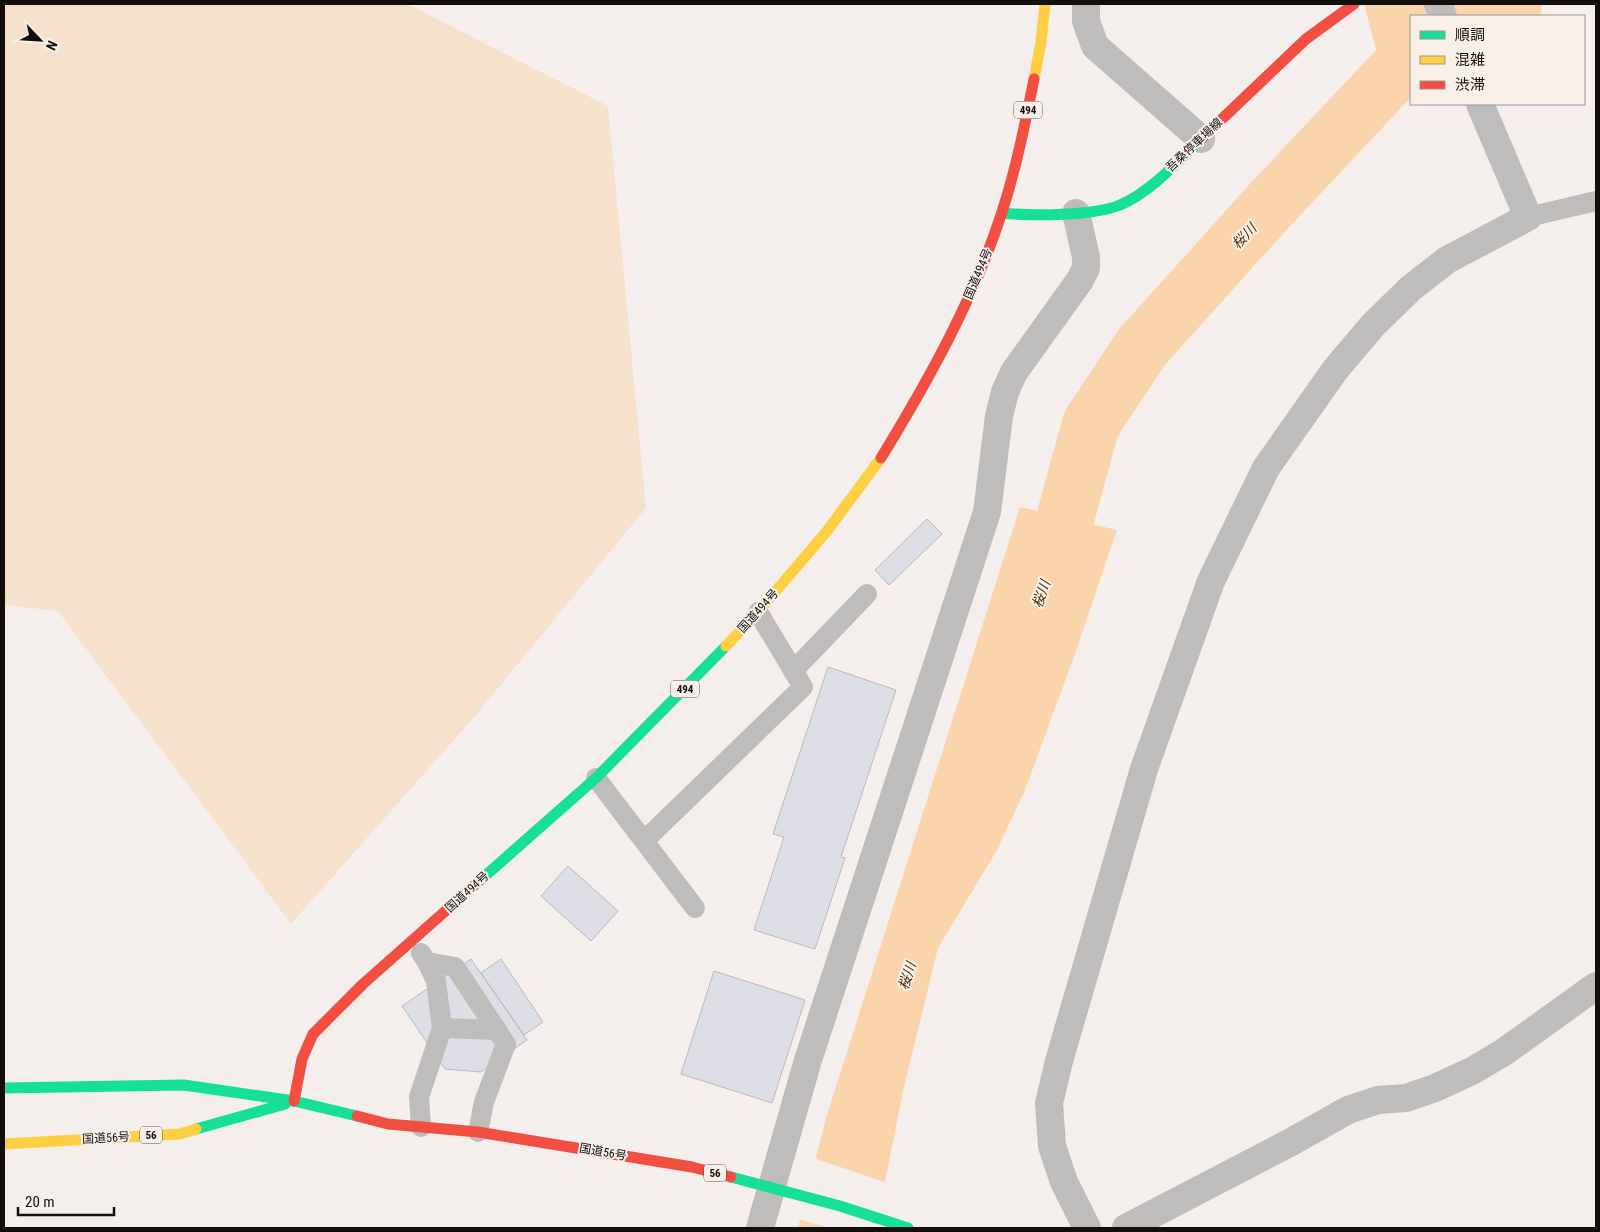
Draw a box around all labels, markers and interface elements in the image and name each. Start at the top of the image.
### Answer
north arrow [15,15,65,65]
legend [1410,15,1585,105]
text: 順調 [1455,26,1485,44]
text: N [43,38,61,53]
text: 混雑 [1455,51,1485,69]
text: 渋滞 [1455,76,1485,94]
road number: 494 [1014,102,1042,118]
street label: 吾桑停車場線 [1163,115,1225,175]
water label: 桜川 [1229,219,1261,252]
street label: 国道494号 [961,247,995,301]
water label: 桜川 [1029,576,1054,610]
street label: 国道494号 [735,586,781,636]
road number: 494 [671,681,699,698]
street label: 国道494号 [442,869,492,915]
water label: 桜川 [895,958,920,992]
road number: 56 [140,1126,162,1144]
street label: 国道56号 [82,1130,130,1146]
street label: 国道56号 [578,1141,628,1163]
road number: 56 [704,1164,726,1182]
scale bar [18,1184,114,1216]
text: 20 m [25,1193,55,1211]

